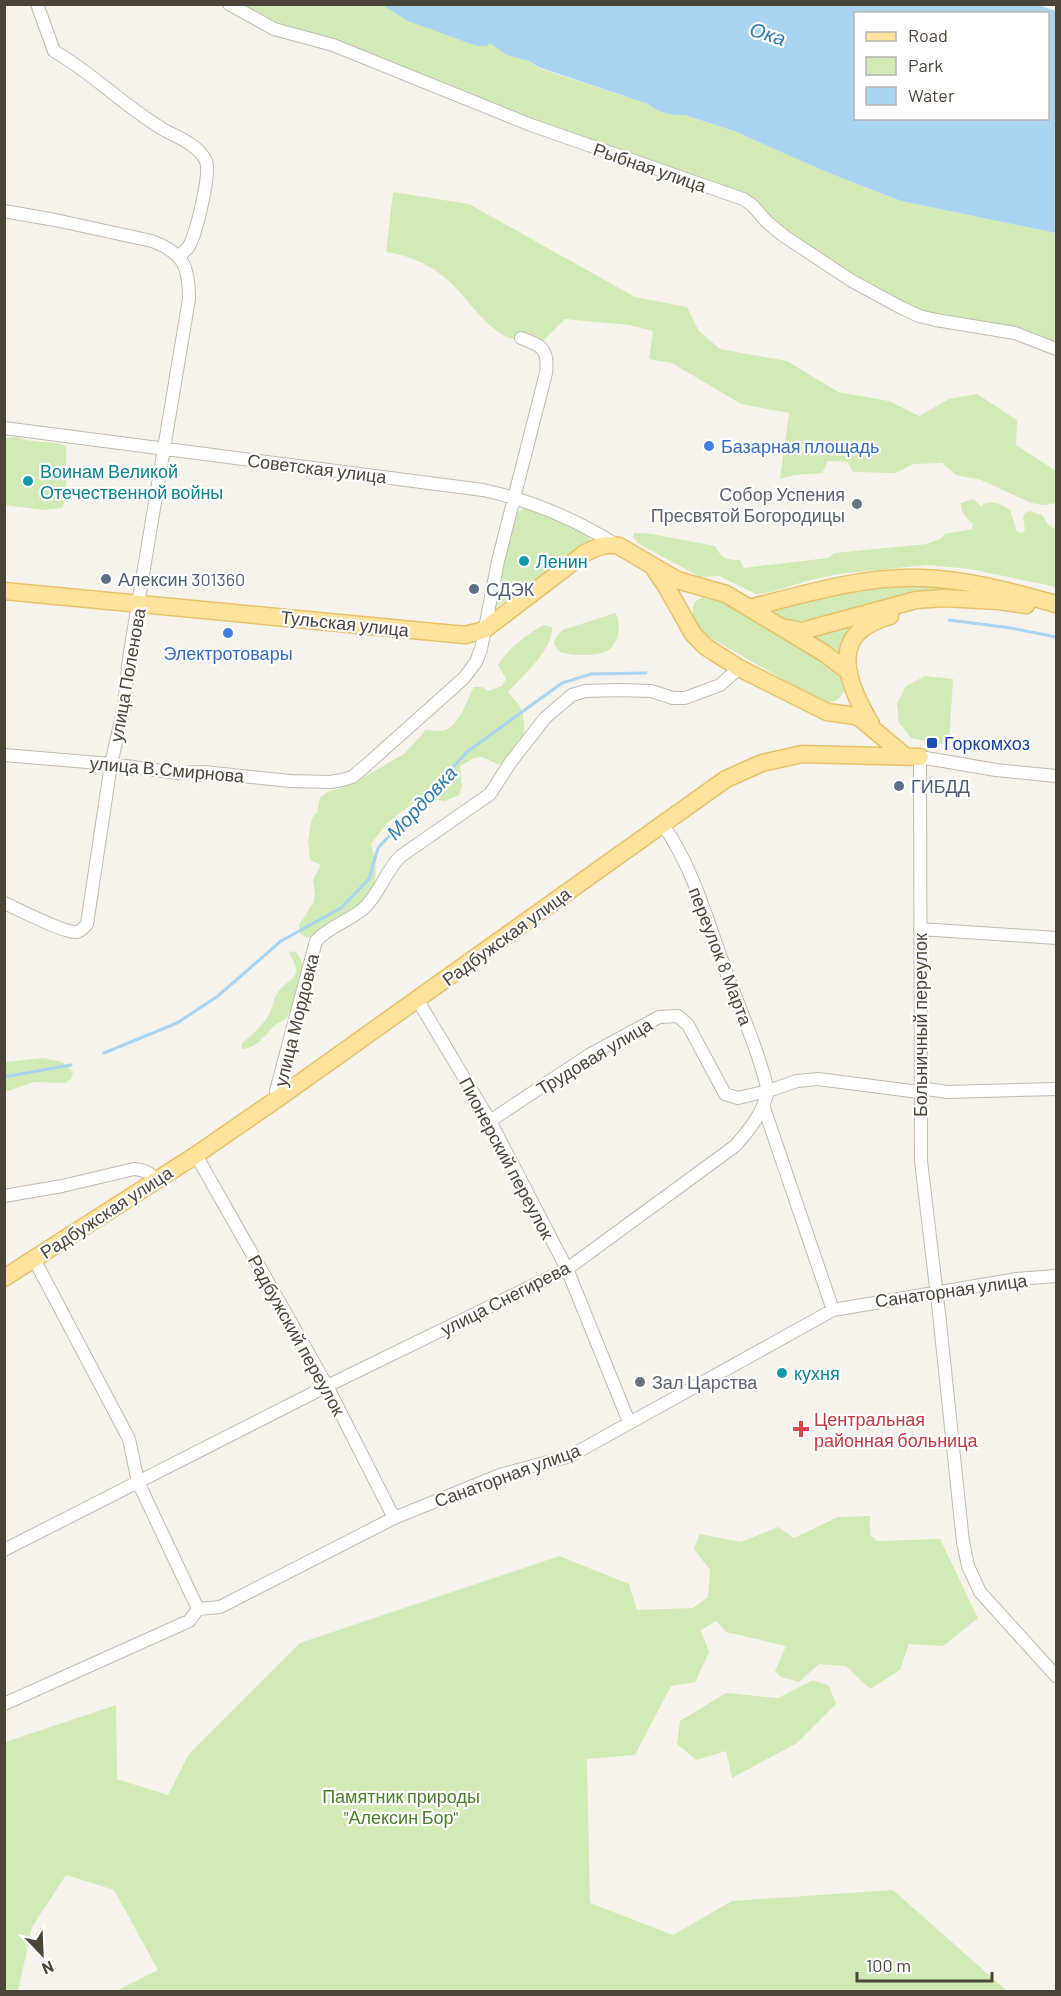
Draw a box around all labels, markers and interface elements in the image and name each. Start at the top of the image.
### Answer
legend [854,12,1049,120]
water label: Ока [747,16,789,50]
text: Road [908,24,948,46]
text: Park [908,54,943,76]
text: Water [908,84,955,106]
street label: Рыбная улица [591,137,710,197]
place label: Базарная площадь [721,435,879,457]
marker: Базарная площадь [702,439,716,453]
street label: Советская улица [246,449,389,488]
place label: Воинам Великой Отечественной войны [40,460,223,503]
marker: Воинам Великой Отечественной войны [21,474,35,488]
place label: Собор Успения Пресвятой Богородицы [651,483,845,526]
marker: Собор Успения Пресвятой Богородицы [850,497,864,511]
place label: Ленин [536,550,588,572]
marker: Ленин [517,554,531,568]
place label: Алексин 301360 [118,568,245,590]
marker: Алексин 301360 [99,572,113,586]
place label: СДЭК [486,578,535,600]
marker: СДЭК [467,582,481,596]
street label: улица Поленова [104,605,150,744]
street label: Тульская улица [280,605,411,641]
marker: Электротовары [221,626,235,640]
place label: Электротовары [163,642,293,664]
place label: Горкомхоз [944,732,1030,754]
marker: Горкомхоз [925,736,939,750]
street label: улица В.Смирнова [89,751,246,787]
water label: Мордовка [381,760,461,844]
place label: ГИБДД [911,775,970,797]
marker: ГИБДД [892,779,906,793]
street label: Радбужская улица [438,882,575,990]
street label: переулок 8 Марта [685,884,758,1029]
street label: Больничный переулок [909,933,931,1117]
street label: улица Мордовка [269,950,323,1089]
street label: Трудовая улица [532,1012,657,1099]
street label: Пионерский переулок [455,1073,559,1243]
street label: Радбужская улица [36,1161,177,1263]
street label: Радбужский переулок [244,1251,350,1419]
street label: улица Снегирева [437,1256,574,1340]
street label: Санаторная улица [873,1268,1030,1312]
place label: кухня [794,1362,840,1384]
marker: кухня [775,1366,789,1380]
place label: Зал Царства [652,1371,758,1393]
marker: Зал Царства [633,1375,647,1389]
place label: Центральная районная больница [814,1408,978,1451]
marker: Центральная районная больница [792,1420,810,1438]
street label: Санаторная улица [431,1438,584,1512]
park label: Памятник природы "Алексин Бор" [322,1785,480,1828]
north arrow [12,1924,72,1984]
scale bar [857,1945,992,1983]
text: 100 m [866,1954,911,1976]
text: N [39,1957,57,1979]

